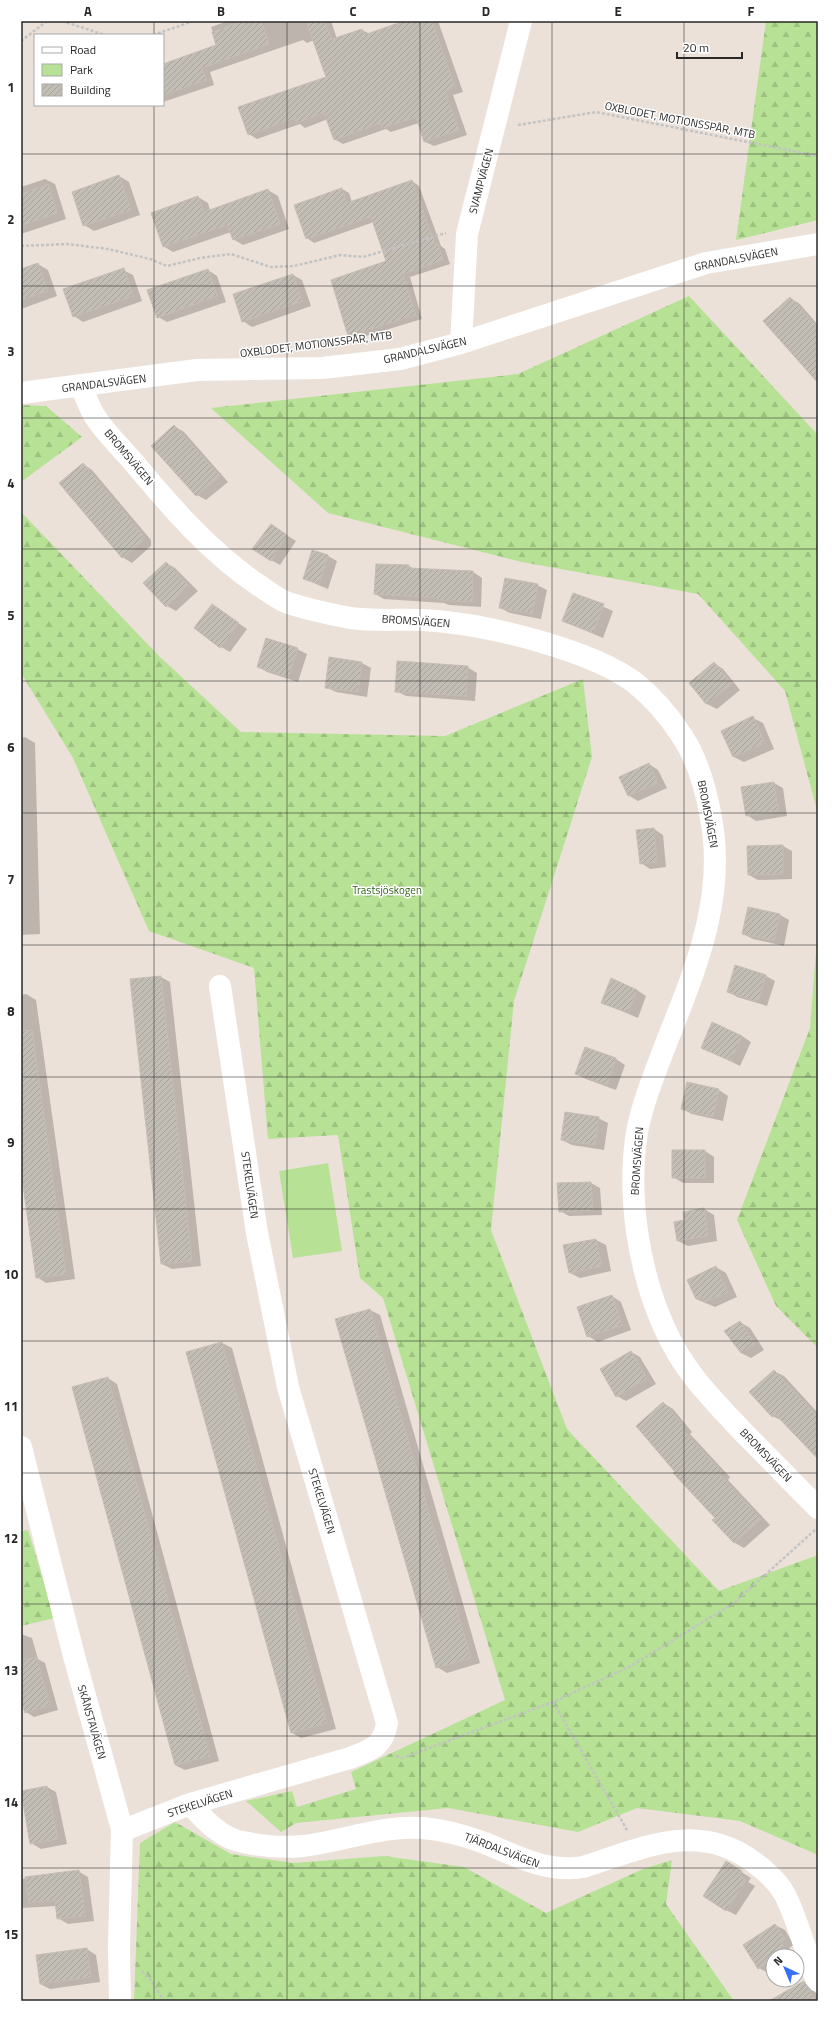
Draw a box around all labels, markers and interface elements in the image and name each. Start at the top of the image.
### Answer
text: A [84,1,92,21]
text: B [217,1,225,21]
text: C [349,1,357,21]
text: D [482,1,490,21]
text: E [614,1,622,21]
text: F [748,1,755,21]
legend [34,34,164,106]
scale bar [677,34,742,60]
text: 20 m [683,38,709,57]
text: Road [70,40,96,59]
text: Park [70,60,93,79]
text: 1 [7,77,15,97]
text: Building [70,80,111,99]
street label: OXBLODET, MOTIONSSPÅR, MTB [603,98,757,142]
street label: SVAMPVÄGEN [465,147,497,215]
text: 2 [7,209,15,229]
street label: GRANDALSVÄGEN [693,243,779,275]
street label: OXBLODET, MOTIONSSPÅR, MTB [239,327,393,361]
street label: GRANDALSVÄGEN [382,333,468,367]
text: 3 [7,341,15,361]
street label: GRANDALSVÄGEN [61,370,147,396]
street label: BROMSVÄGEN [101,426,157,488]
text: 4 [7,473,15,493]
text: 5 [7,605,15,625]
street label: BROMSVÄGEN [381,611,451,631]
text: 6 [7,737,15,757]
street label: BROMSVÄGEN [694,779,722,849]
text: 7 [7,869,15,889]
park label: Trastsjöskogen [352,882,422,898]
text: 8 [7,1001,15,1021]
street label: BROMSVÄGEN [627,1126,647,1196]
text: 9 [7,1132,15,1152]
street label: STEKELVÄGEN [237,1150,263,1220]
text: 10 [4,1264,18,1284]
text: 11 [4,1396,18,1416]
street label: BROMSVÄGEN [736,1425,796,1485]
street label: STEKELVÄGEN [304,1466,340,1536]
text: 12 [4,1528,18,1548]
text: 13 [4,1660,18,1680]
street label: SKÅNSTAVÄGEN [74,1683,110,1761]
street label: STEKELVÄGEN [165,1785,235,1821]
text: 14 [4,1792,18,1812]
street label: TJÄRDALSVÄGEN [462,1828,542,1872]
text: 15 [4,1924,18,1944]
north arrow [765,1948,805,1988]
text: N [770,1952,786,1969]

